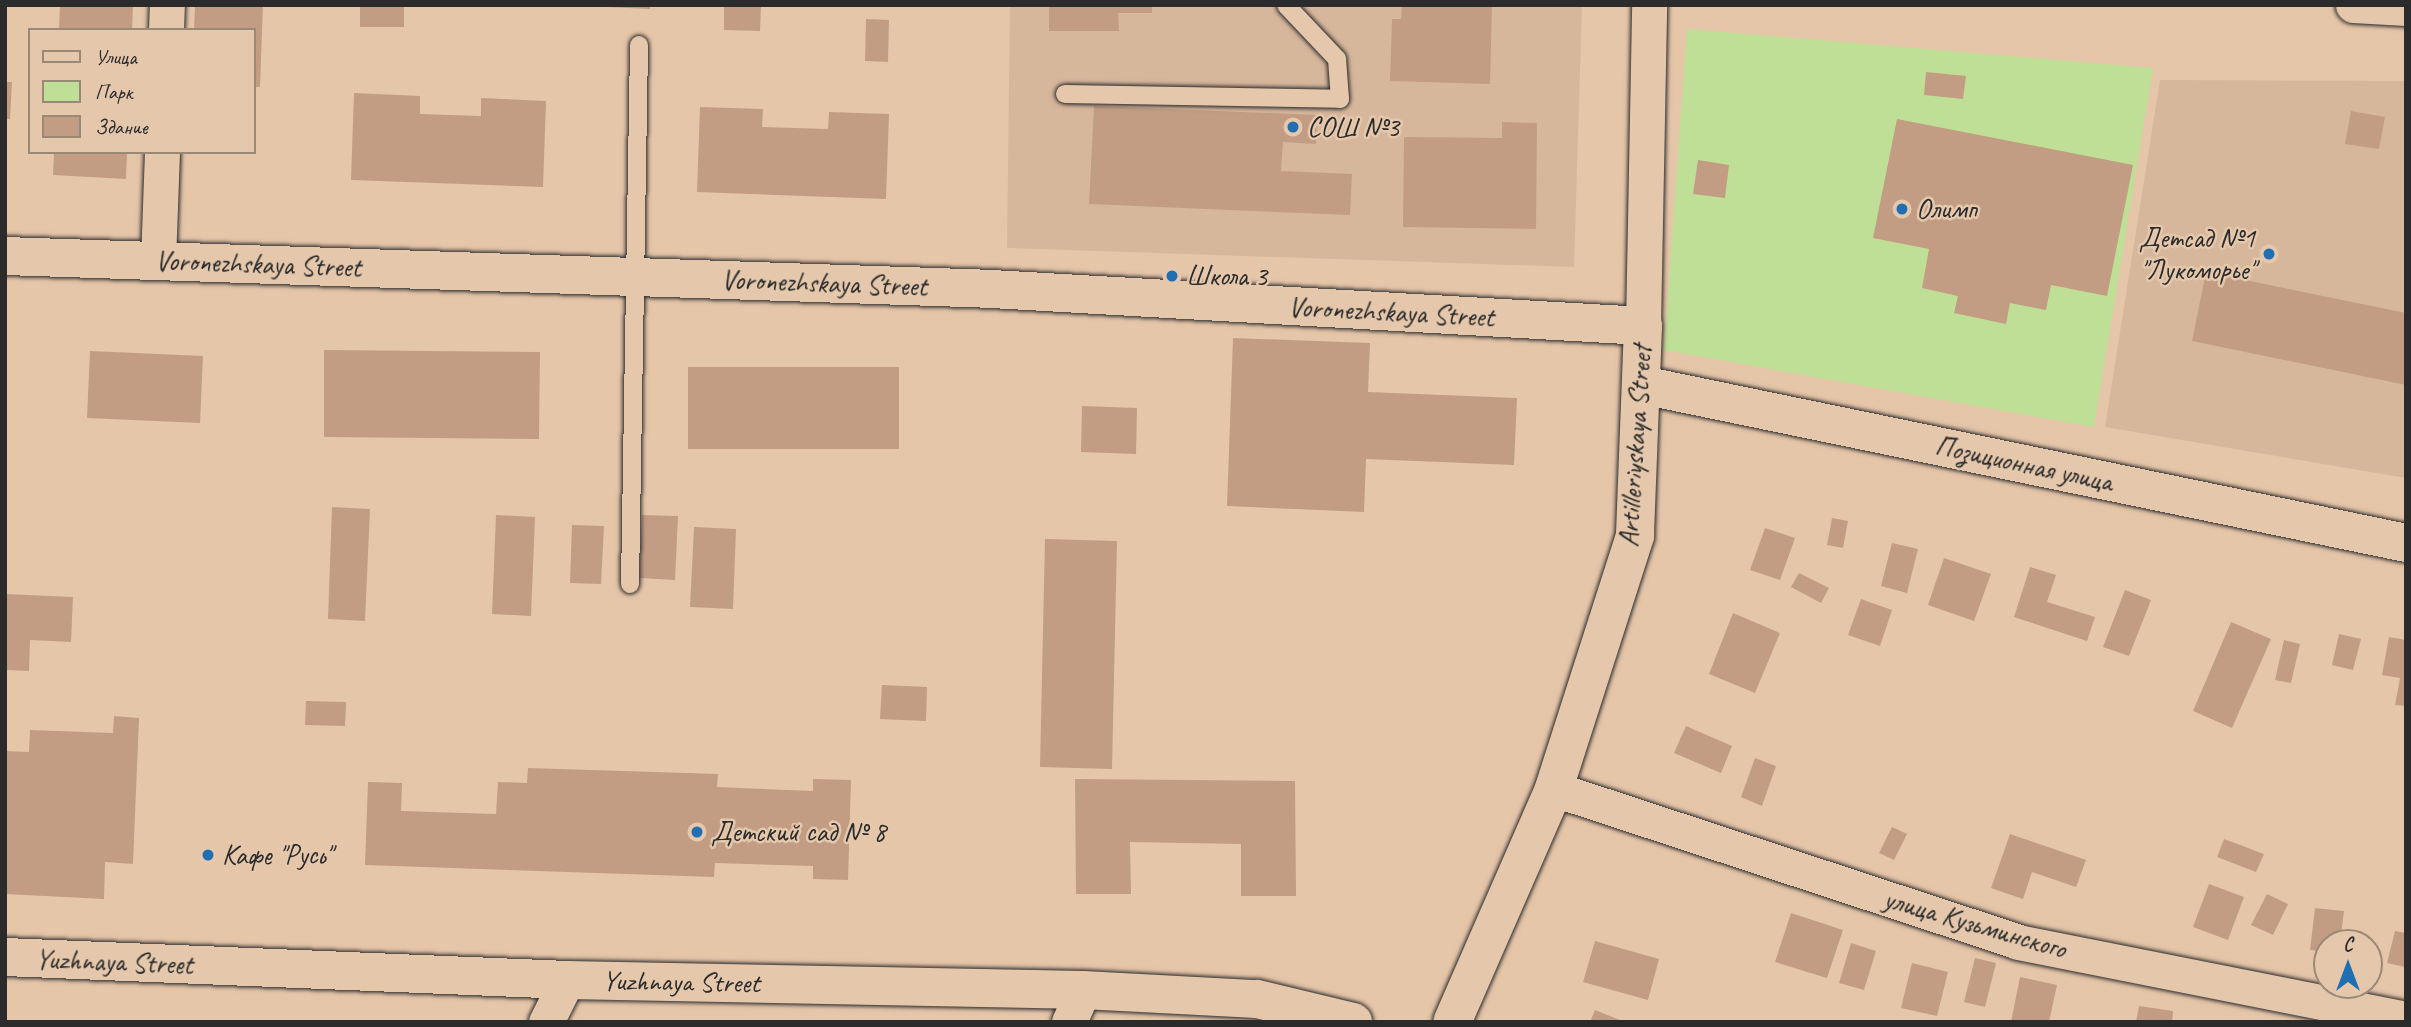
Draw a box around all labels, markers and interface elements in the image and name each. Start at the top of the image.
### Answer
legend [28,28,256,154]
text: Улица [95,44,137,70]
text: Парк [95,79,132,105]
place label: СОШ №3 [1307,110,1399,144]
text: Здание [95,114,148,140]
marker: СОШ №3 [1285,119,1301,135]
place label: Олимп [1916,192,1977,226]
marker: Олимп [1894,201,1910,217]
place label: Детсад №1 "Лукоморье" [2139,221,2255,287]
street label: Voronezhskaya Street [154,244,362,284]
marker: Детсад №1 "Лукоморье" [2261,246,2277,262]
place label: Школа 3 [1186,259,1267,293]
street label: Voronezhskaya Street [720,263,928,303]
marker: Школа 3 [1164,268,1180,284]
street label: Voronezhskaya Street [1287,290,1495,334]
street label: Artilleriyskaya Street [1611,344,1659,548]
street label: Позиционная улица [1932,429,2116,499]
place label: Детский сад № 8 [711,815,886,849]
marker: Детский сад № 8 [689,824,705,840]
place label: Кафе "Русь" [222,838,332,872]
marker: Кафе "Русь" [200,847,216,863]
street label: улица Кузьминского [1882,882,2068,966]
north arrow [2313,929,2383,999]
text: С [2343,933,2353,957]
street label: Yuzhnaya Street [35,942,193,982]
street label: Yuzhnaya Street [602,964,760,1000]

